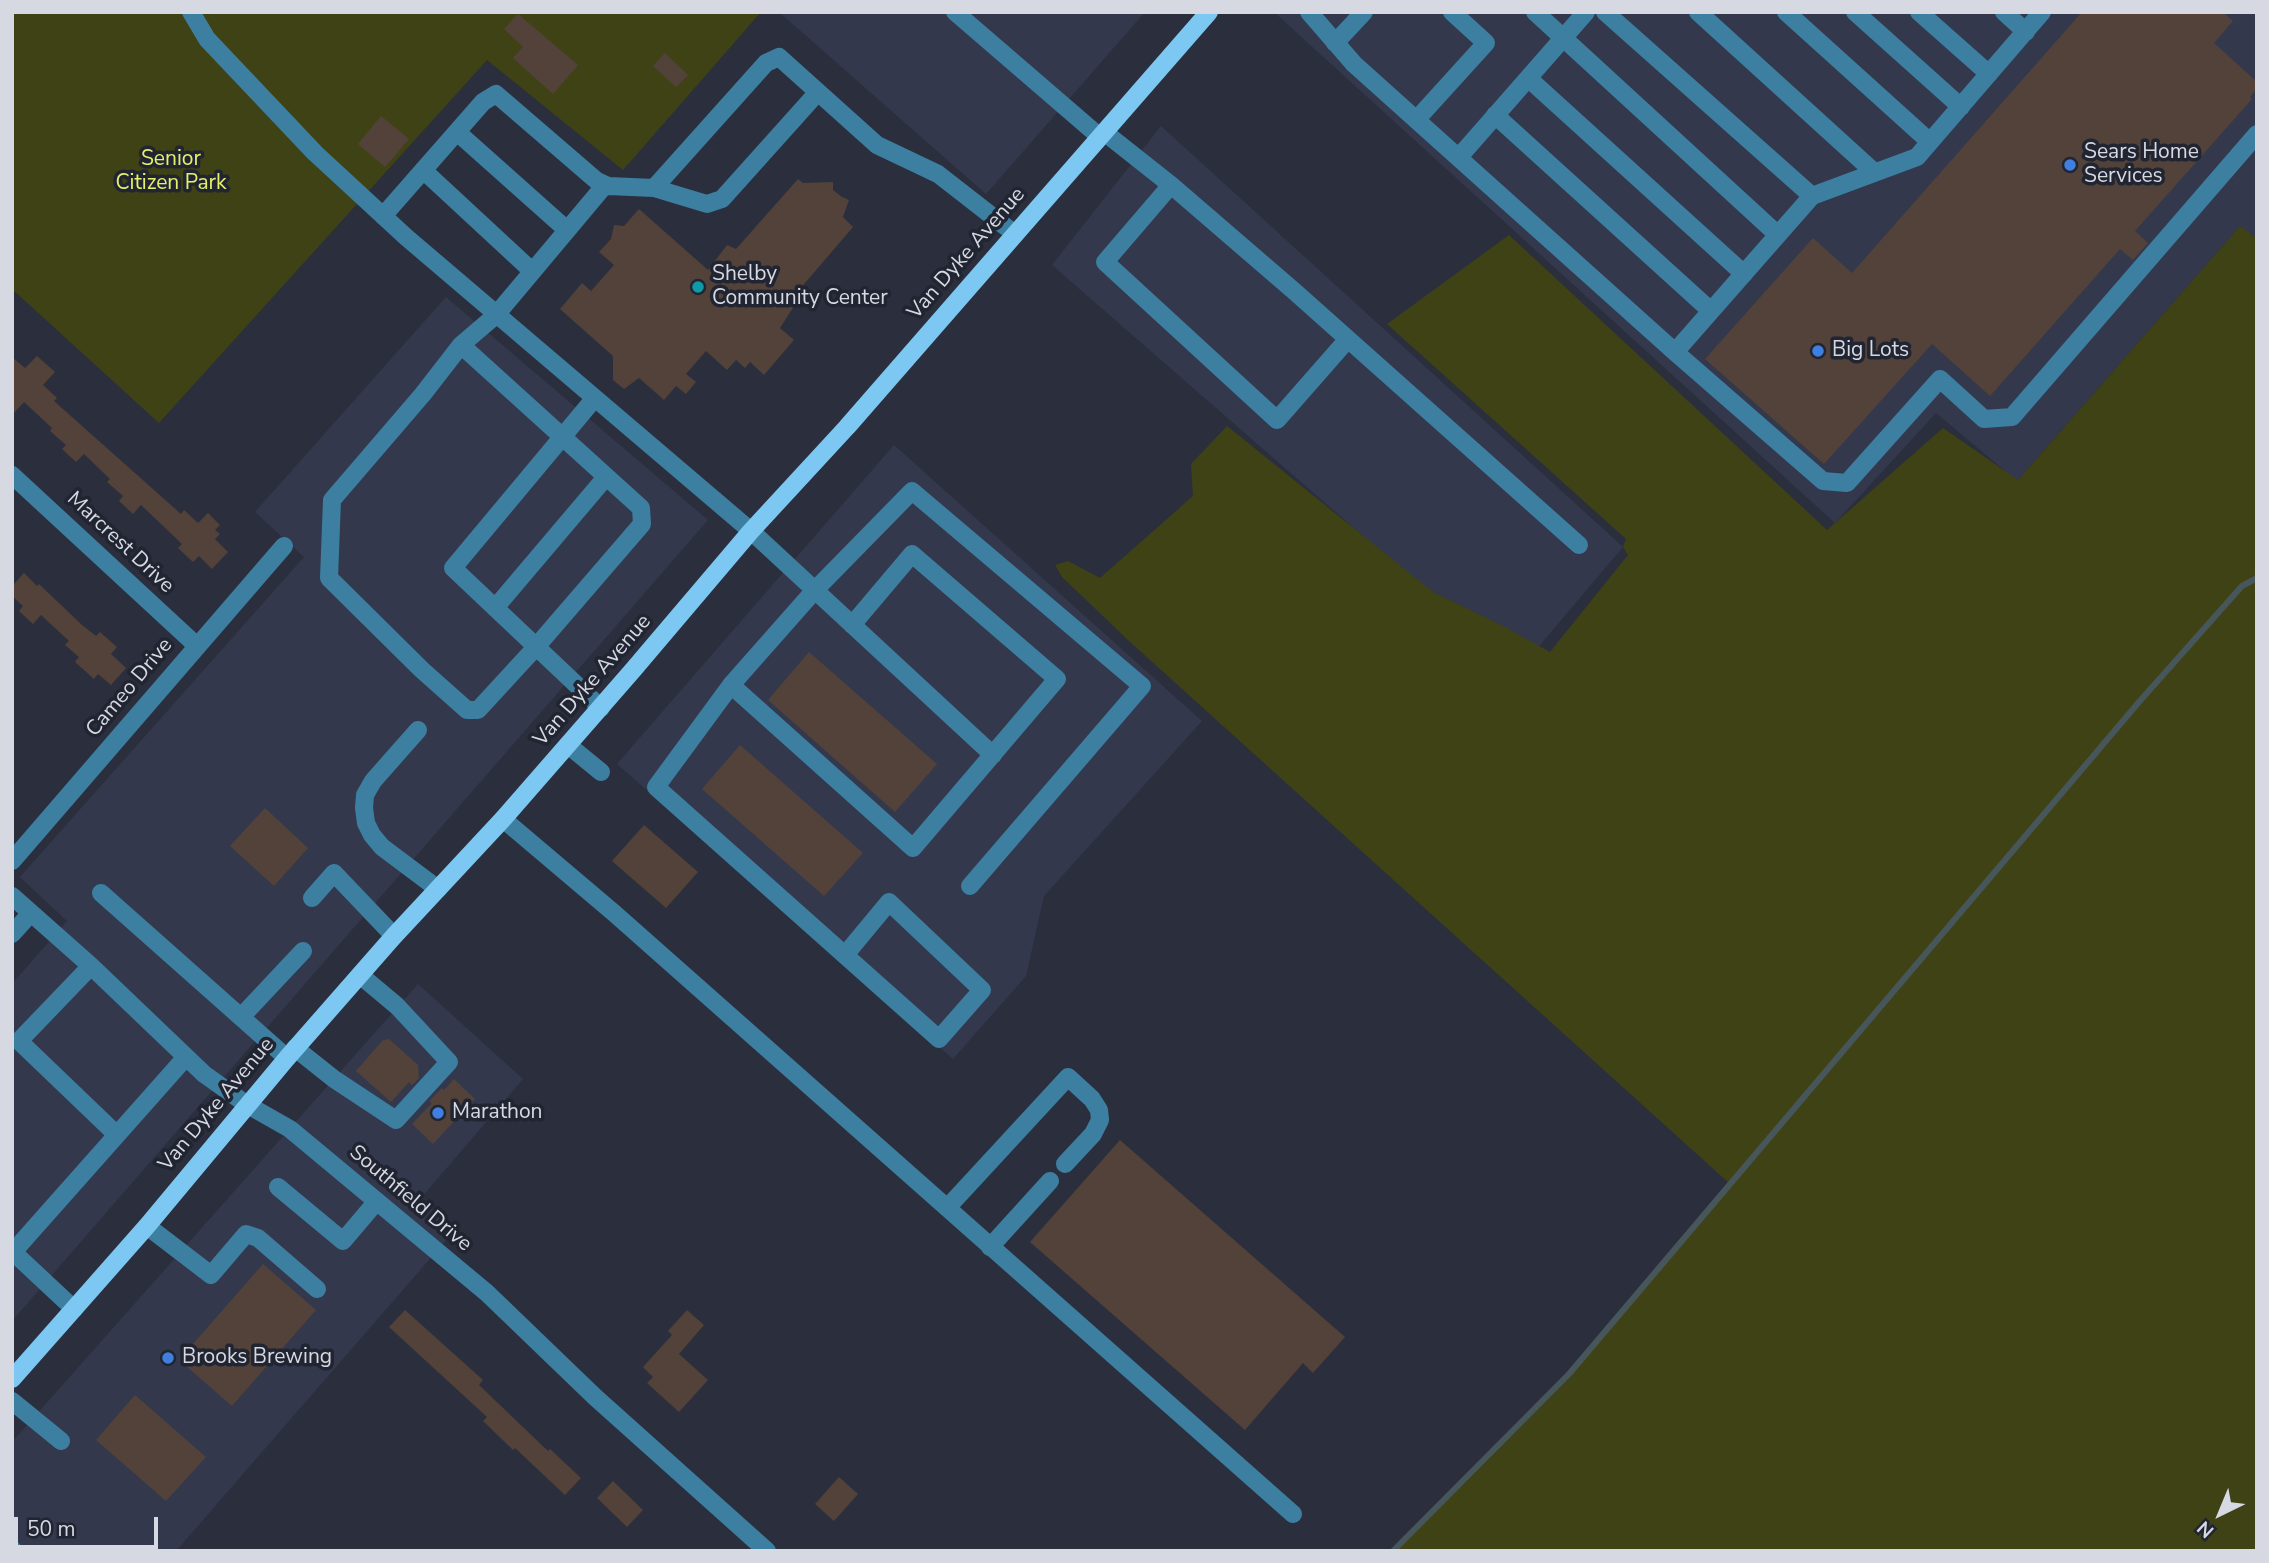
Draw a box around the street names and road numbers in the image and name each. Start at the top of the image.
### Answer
street label: Van Dyke Avenue [903,183,1031,325]
street label: Marcrest Drive [61,487,179,599]
street label: Van Dyke Avenue [529,610,657,752]
street label: Cameo Drive [81,634,179,742]
street label: Van Dyke Avenue [154,1033,280,1177]
street label: Southfield Drive [344,1140,476,1258]

